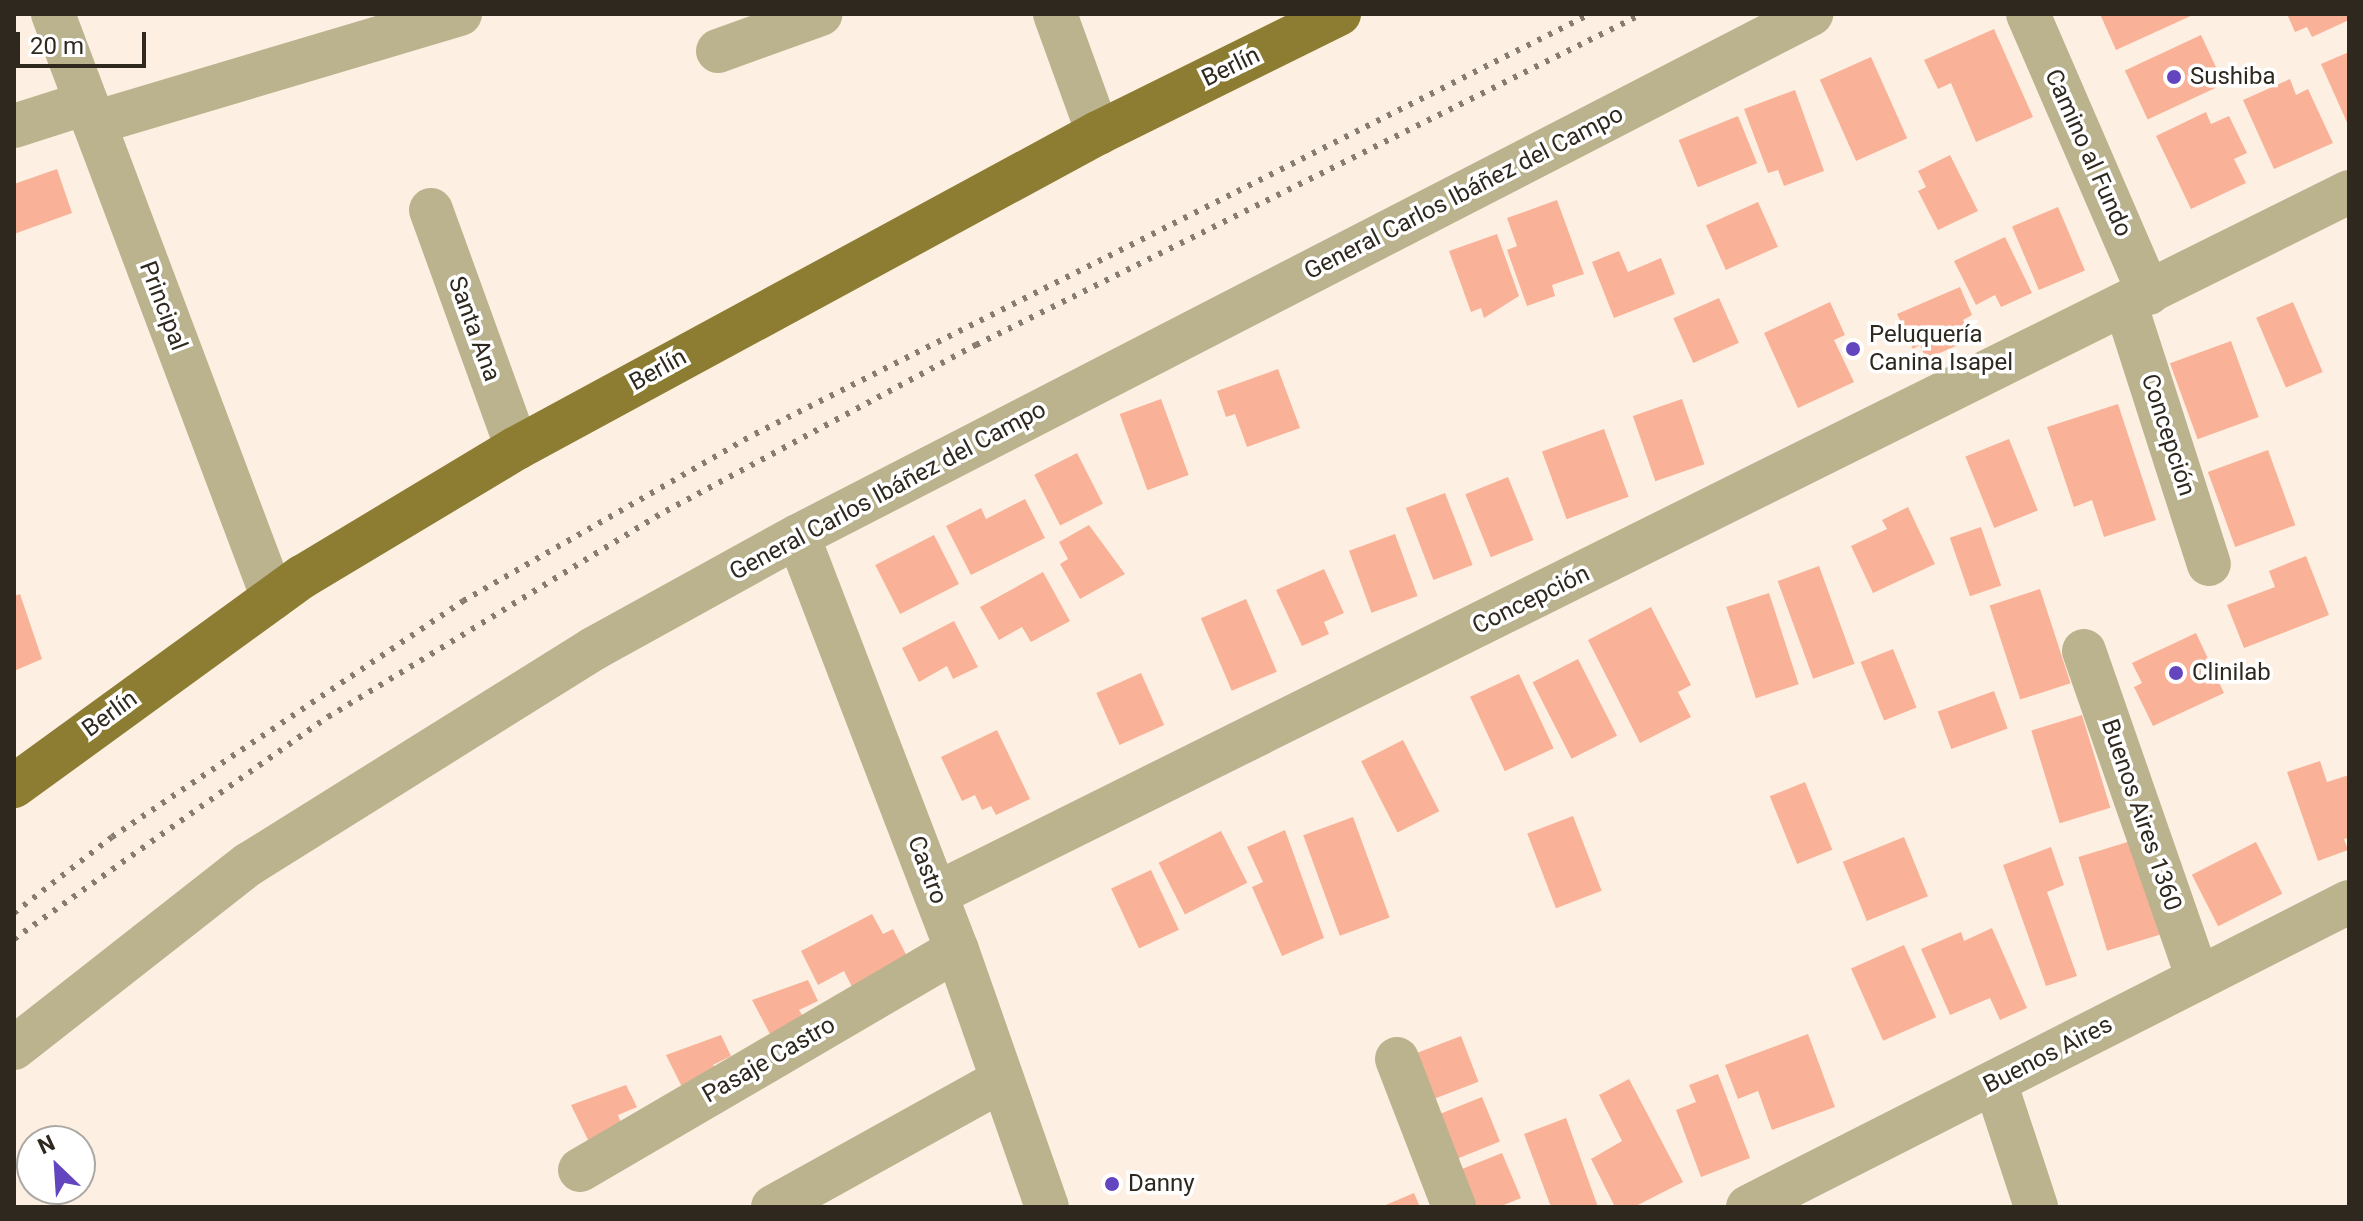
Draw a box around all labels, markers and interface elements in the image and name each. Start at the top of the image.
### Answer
scale bar [20,16,150,66]
text: 20 m [30,32,84,60]
street label: Berlín [1197,41,1265,93]
place label: Sushiba [2190,63,2275,91]
street label: Camino al Fundo [2038,65,2138,241]
marker: Sushiba [2165,68,2183,86]
street label: General Carlos Ibáñez del Campo [1300,100,1628,286]
street label: Principal [133,257,193,355]
street label: Santa Ana [442,273,506,385]
place label: Peluquería Canina Isapel [1869,321,2013,377]
marker: Peluquería Canina Isapel [1844,340,1862,358]
street label: Berlín [624,343,692,397]
street label: Concepción [2135,370,2201,500]
street label: General Carlos Ibáñez del Campo [725,395,1051,587]
street label: Concepción [1468,559,1594,641]
place label: Clinilab [2192,659,2271,687]
marker: Clinilab [2167,664,2185,682]
street label: Berlín [77,684,143,744]
street label: Buenos Aires 1360 [2095,715,2187,915]
street label: Castro [901,832,953,908]
street label: Pasaje Castro [698,1010,840,1110]
street label: Buenos Aires [1979,1010,2117,1100]
north arrow [16,1125,96,1205]
text: N [34,1130,59,1159]
place label: Danny [1128,1170,1195,1198]
marker: Danny [1103,1175,1121,1193]

